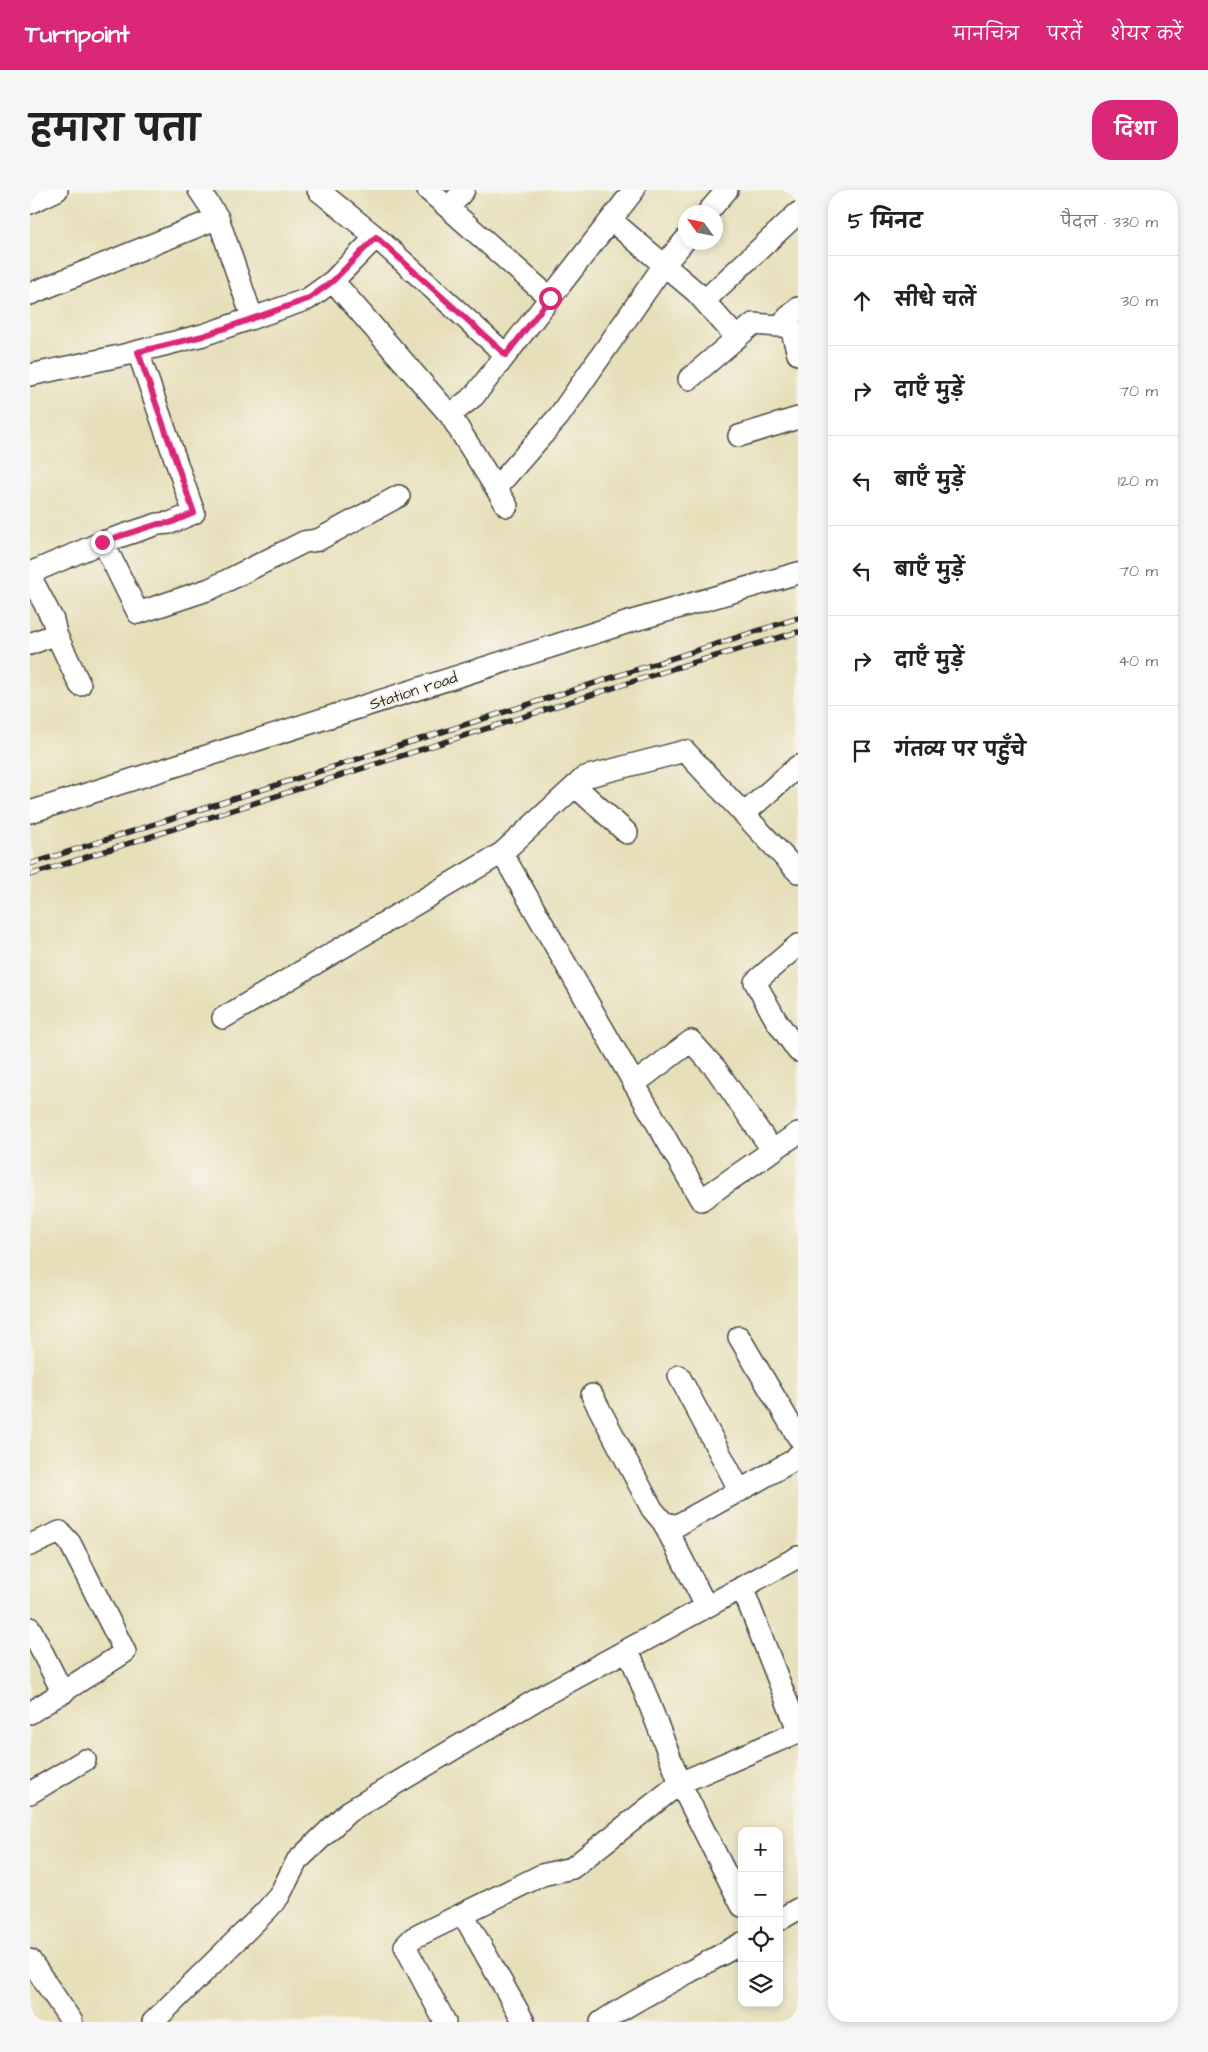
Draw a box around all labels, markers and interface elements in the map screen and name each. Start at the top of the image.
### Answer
text: Turnpoint [25,18,130,52]
text: मानचित्र [953,22,1019,47]
text: परतें [1047,22,1082,47]
text: शेयर करें [1110,22,1183,47]
button: दिशा [1092,100,1178,160]
text: हमारा पता [30,105,200,154]
north arrow [678,205,723,250]
text: 5 मिनट [848,207,922,236]
text: पैदल · 330 m [1061,211,1158,233]
route start [539,287,562,310]
icon: ahead [848,287,876,315]
text: सीधे चलें [895,287,976,314]
text: 30 m [1121,290,1158,312]
icon: right [848,377,876,405]
text: दाएँ मुड़ें [895,377,964,404]
text: 70 m [1119,380,1158,402]
icon: left [848,467,876,495]
text: बाएँ मुड़ें [895,467,964,494]
text: 120 m [1118,470,1158,492]
route end [91,531,114,554]
icon: left [848,557,876,585]
text: बाएँ मुड़ें [895,557,964,584]
text: 70 m [1119,560,1158,582]
icon: right [848,647,876,675]
text: दाएँ मुड़ें [895,647,964,674]
text: 40 m [1118,650,1158,672]
street label: Station road [366,666,460,716]
icon: arrive [848,737,876,765]
text: गंतव्य पर पहुँचे [895,737,1026,764]
map controls [738,1827,783,2007]
button: + [738,1827,783,1872]
button: − [738,1872,783,1917]
button: locate [738,1917,783,1962]
button: layers [738,1962,783,2007]

